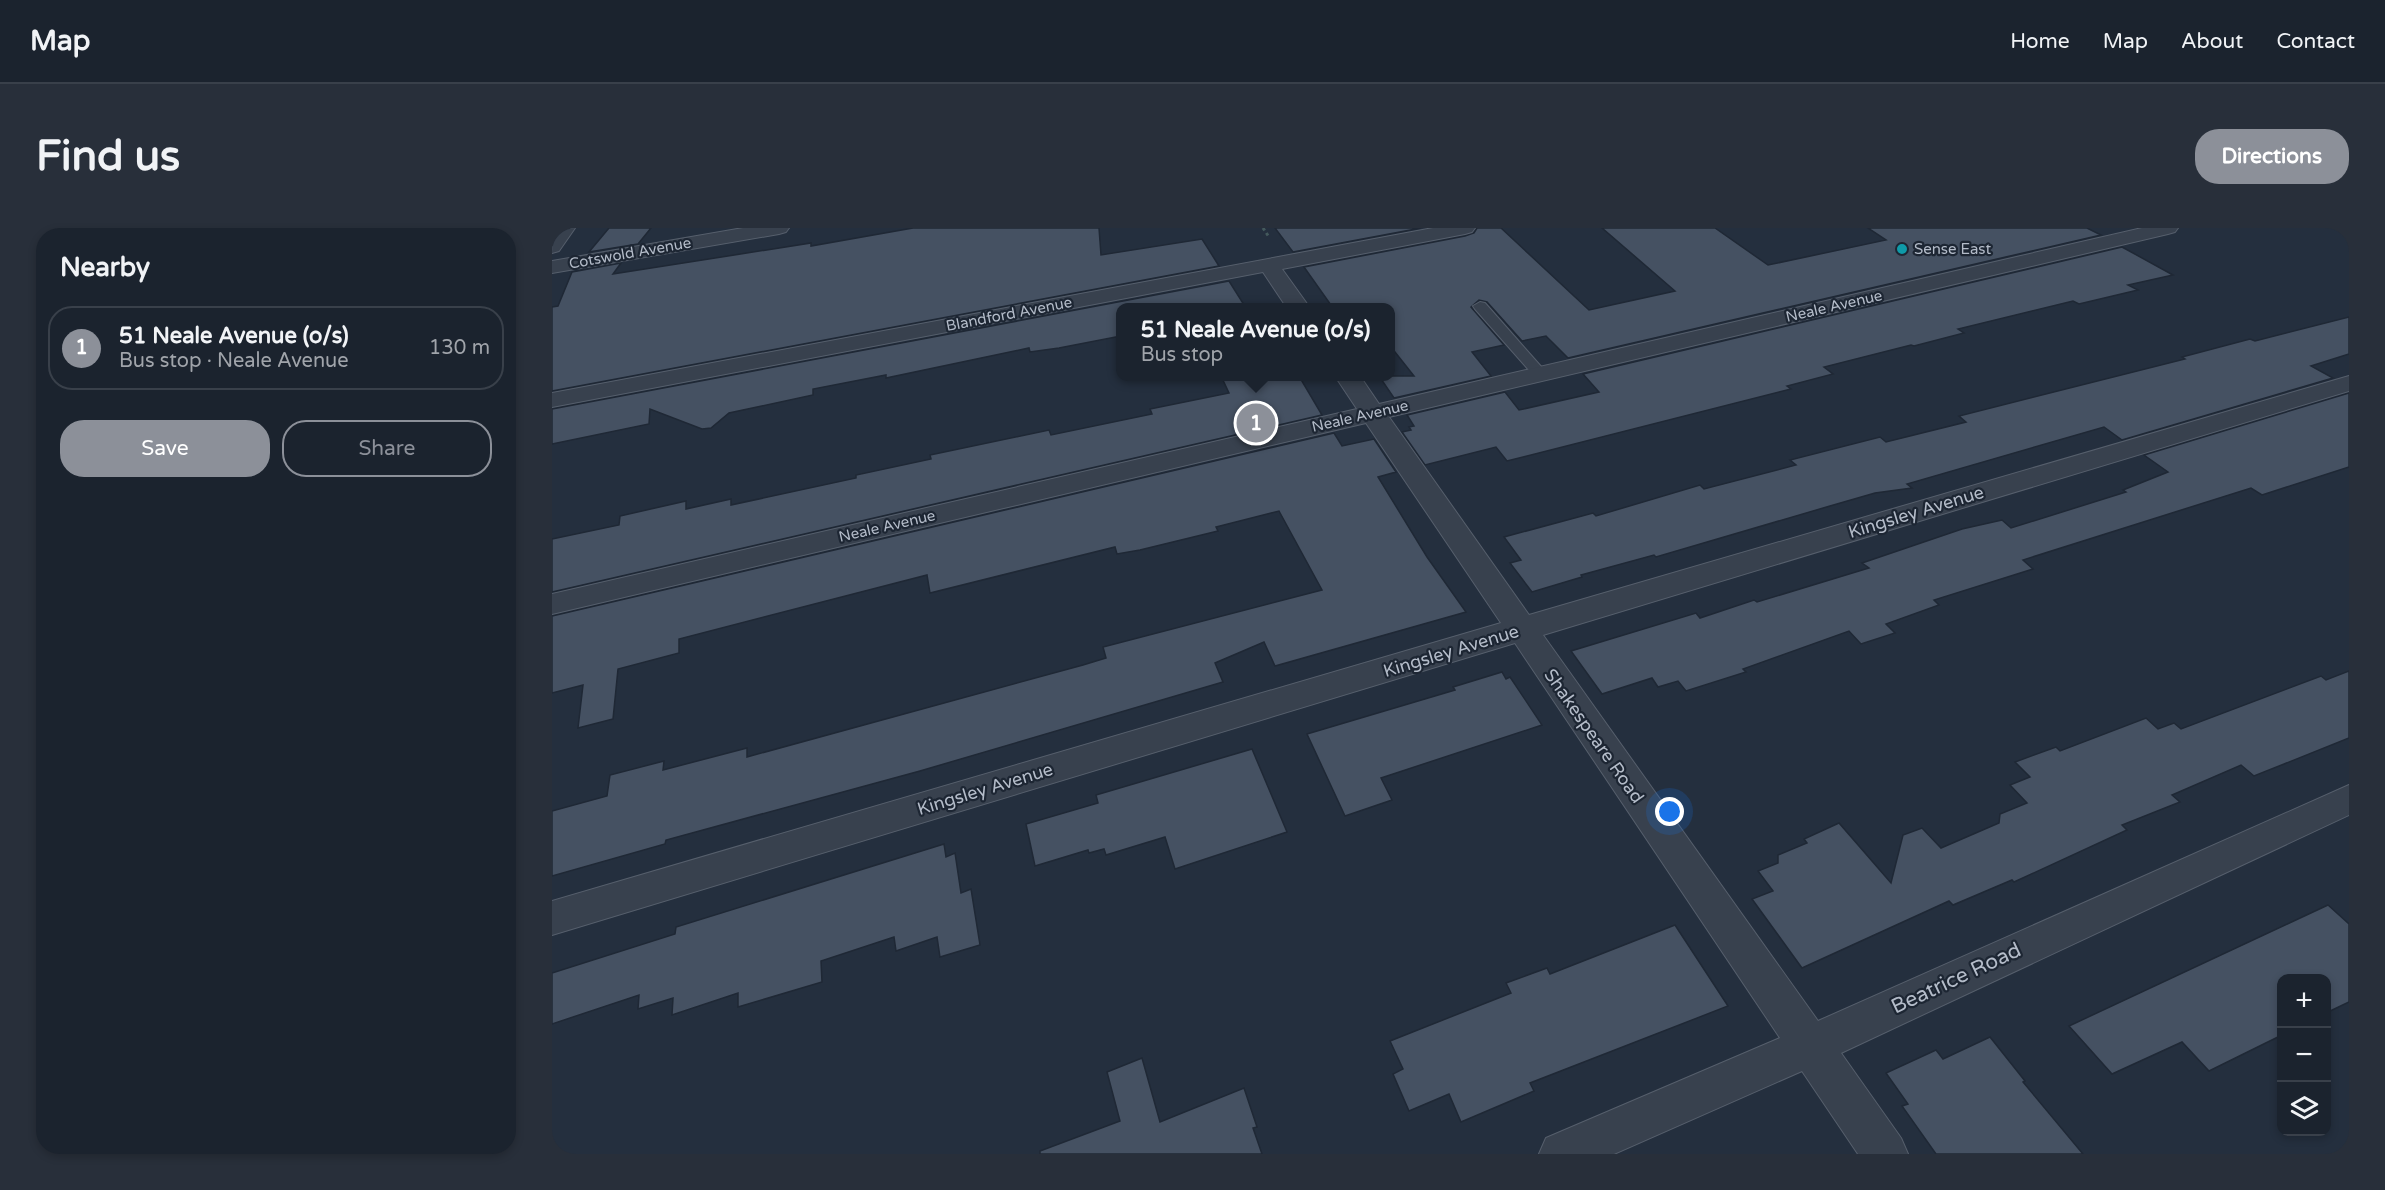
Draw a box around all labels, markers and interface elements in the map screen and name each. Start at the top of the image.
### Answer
text: Map [30,24,90,58]
text: Home [2010,29,2070,54]
text: Map [2103,29,2148,54]
text: About [2181,29,2243,54]
text: Contact [2276,29,2355,54]
button: Directions [2195,129,2349,184]
text: Find us [36,131,180,182]
street label: Cotswold Avenue [567,233,693,273]
place label: Sense East [1914,240,1991,258]
marker: Sense East [1895,242,1909,256]
text: Nearby [60,252,150,283]
street label: Neale Avenue [1784,286,1884,326]
street label: Blandford Avenue [944,293,1074,335]
popup [1116,303,1395,381]
text: 51 Neale Avenue (o/s) [1141,317,1370,343]
text: 51 Neale Avenue (o/s) [119,323,349,349]
text: 1 [75,336,88,360]
text: 130 m [429,336,490,360]
text: Bus stop [1141,343,1223,367]
text: Bus stop · Neale Avenue [119,349,349,373]
street label: Neale Avenue [1310,396,1410,436]
pin: 1 [1236,400,1276,446]
button: Save [60,420,270,477]
button: Share [282,420,492,477]
street label: Kingsley Avenue [1845,481,1987,543]
street label: Neale Avenue [837,506,937,546]
street label: Kingsley Avenue [1380,620,1522,682]
street label: Shakespeare Road [1539,665,1649,807]
street label: Kingsley Avenue [914,758,1056,820]
your location [1655,797,1684,826]
street label: Beatrice Road [1887,937,2025,1019]
map controls [2277,974,2331,1136]
button: + [2277,974,2331,1028]
button: − [2277,1028,2331,1082]
button: layers [2277,1082,2331,1136]

